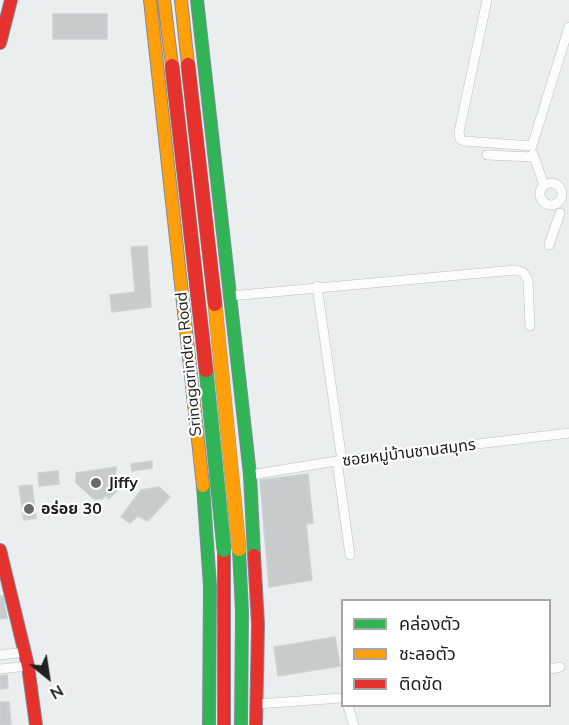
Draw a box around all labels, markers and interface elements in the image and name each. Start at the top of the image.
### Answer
street label: Srinagarindra Road [172,291,206,437]
street label: ซอยหมู่บ้านชานสมุทร [341,435,477,471]
place label: Jiffy [108,473,138,493]
marker: Jiffy [89,476,103,490]
place label: อร่อย 30 [41,499,102,519]
marker: อร่อย 30 [22,502,36,516]
legend [341,599,551,707]
text: คล่องตัว [399,612,461,635]
text: ชะลอตัว [399,642,456,665]
north arrow [18,647,78,707]
text: ติดขัด [399,672,442,695]
text: N [47,681,67,704]

